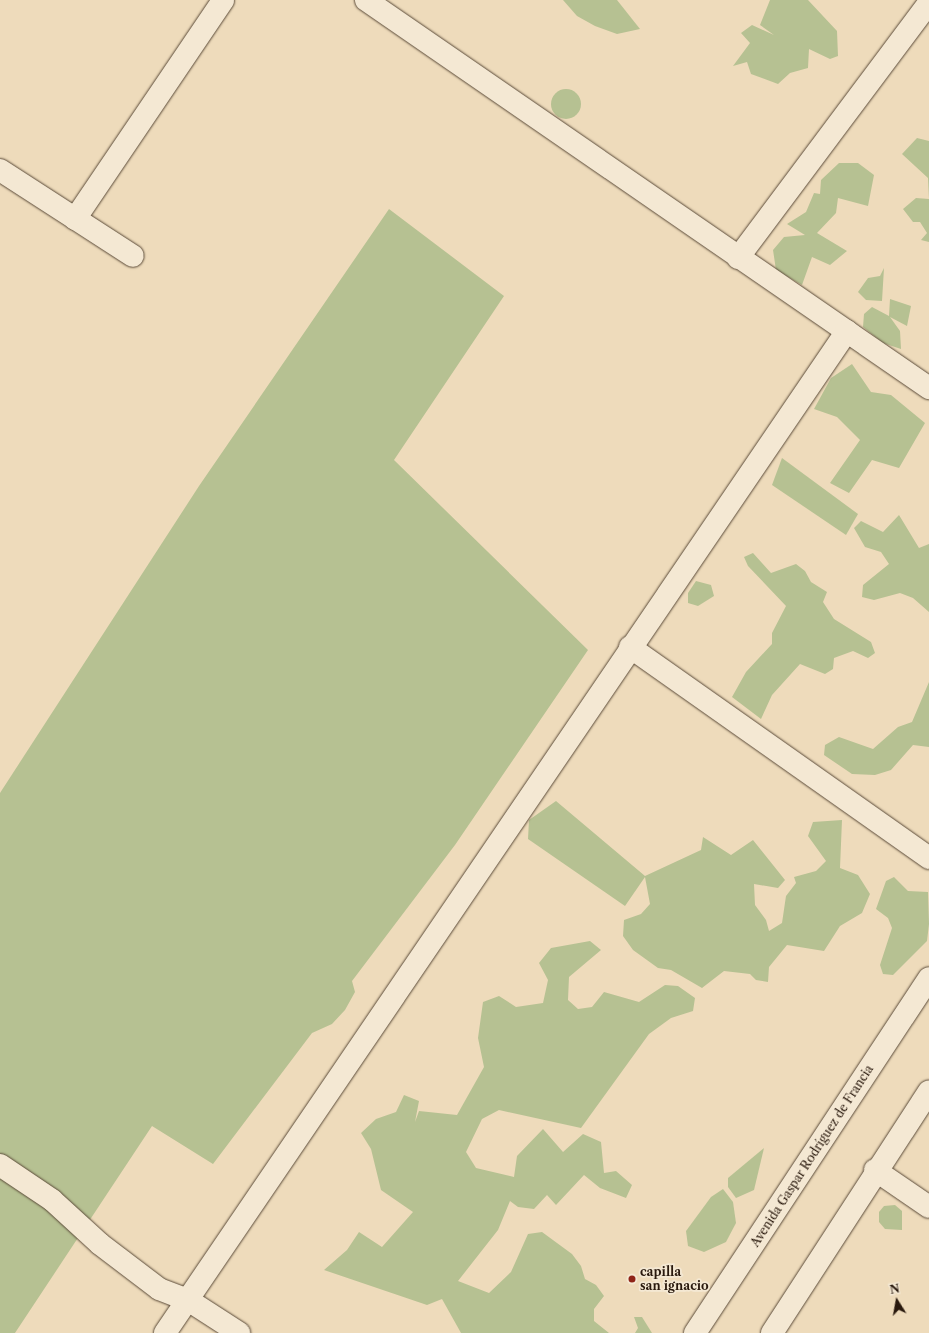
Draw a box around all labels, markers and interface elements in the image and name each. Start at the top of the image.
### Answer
street label: Avenida Gaspar Rodríguez de Francia [748,1062,876,1250]
place label: capilla san ignacio [640,1265,709,1293]
marker: capilla san ignacio [627,1274,637,1284]
north arrow [877,1281,917,1321]
text: N [889,1281,901,1297]

